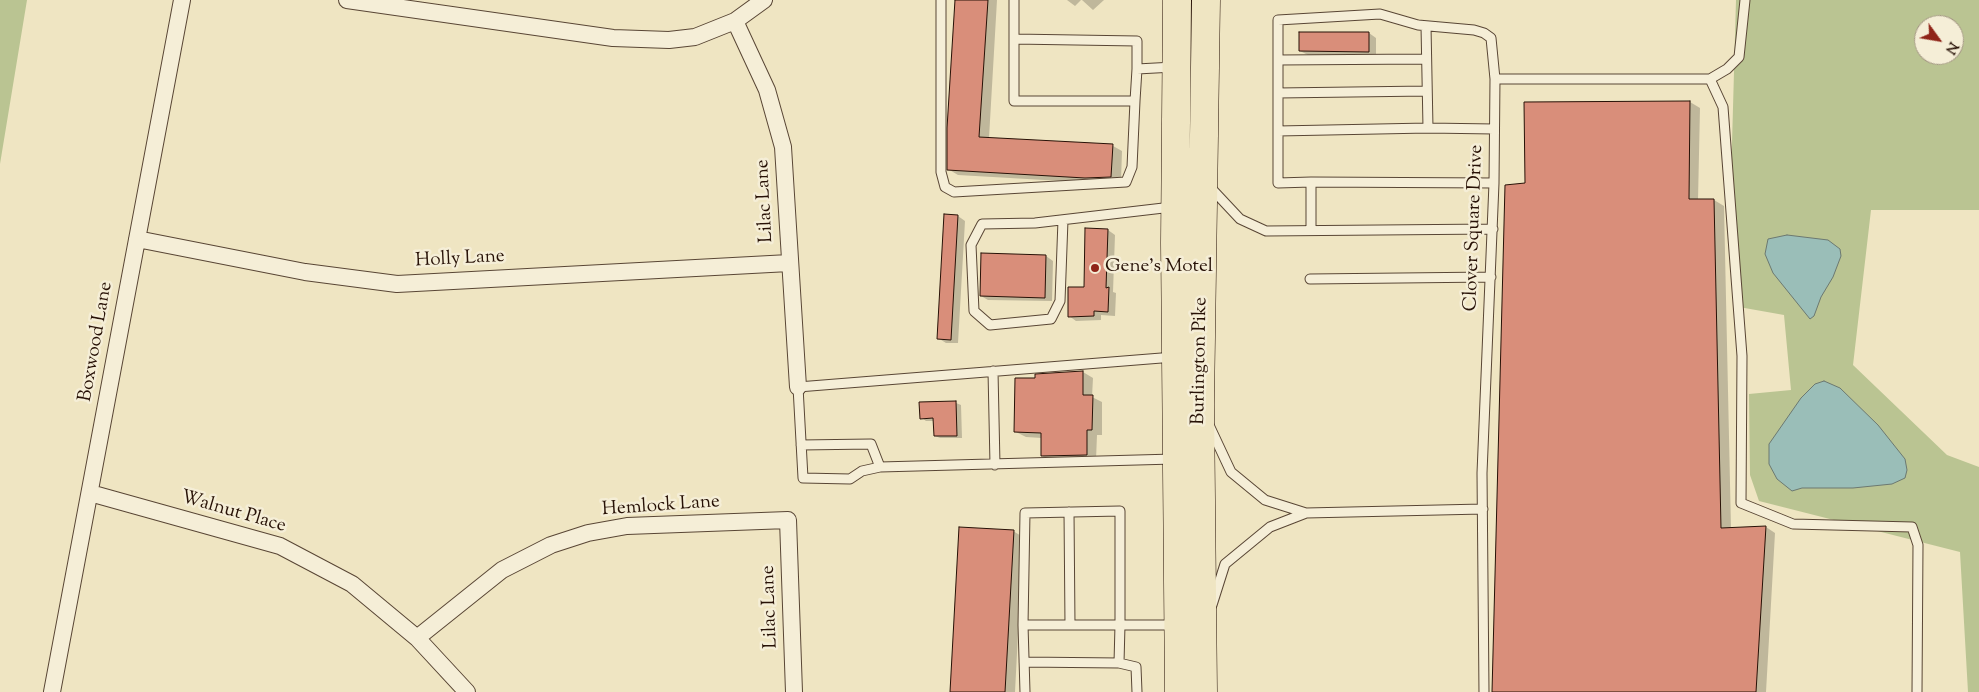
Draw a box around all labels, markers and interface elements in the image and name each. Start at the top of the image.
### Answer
north arrow [1914,15,1964,65]
text: N [1939,37,1962,57]
street label: Clover Square Drive [1461,144,1489,312]
street label: Lilac Lane [752,159,780,243]
street label: Holly Lane [415,246,505,274]
place label: Gene's Motel [1105,257,1213,279]
marker: Gene's Motel [1089,262,1101,274]
street label: Boxwood Lane [75,280,119,404]
street label: Burlington Pike [1188,297,1214,425]
street label: Walnut Place [178,487,288,539]
street label: Hemlock Lane [601,492,721,522]
street label: Lilac Lane [758,565,784,649]

